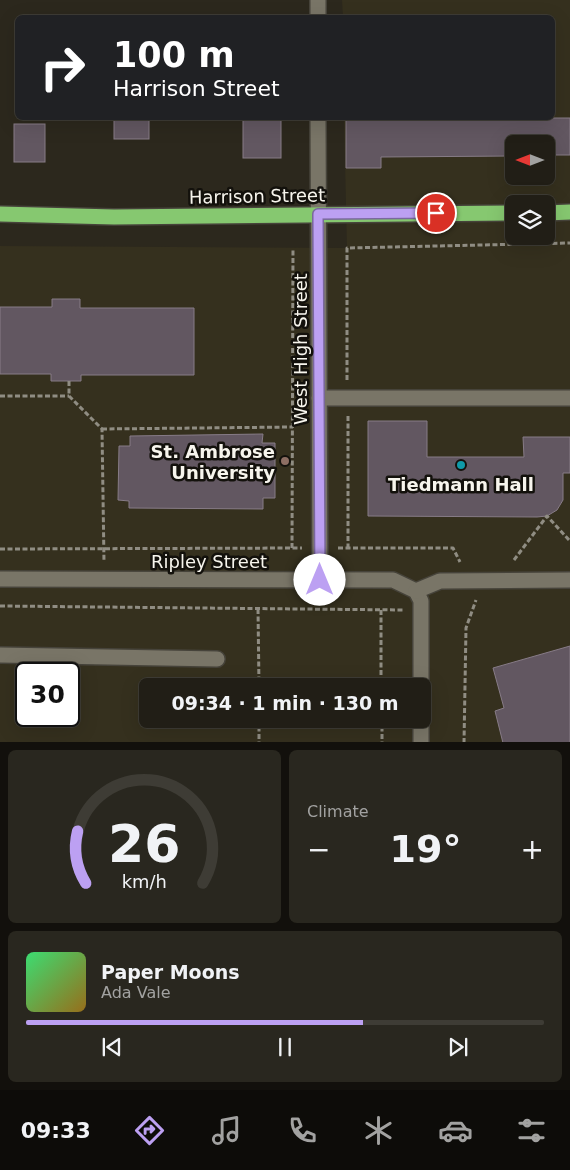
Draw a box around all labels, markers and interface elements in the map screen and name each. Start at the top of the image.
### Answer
icon: right [30,35,95,100]
text: 100 m [113,35,235,75]
text: Harrison Street [113,76,280,101]
north arrow [505,135,555,185]
map controls [505,135,555,245]
street label: Harrison Street [189,184,325,208]
pin [415,192,457,234]
button: layers [505,195,555,245]
icon: arrive [422,199,450,227]
street label: West High Street [290,273,311,425]
place label: St. Ambrose University [151,441,275,483]
marker: St. Ambrose University [279,455,291,467]
marker: Tiedmann Hall [455,459,467,471]
place label: Tiedmann Hall [388,474,534,495]
street label: Ripley Street [151,551,267,572]
position arrow [293,553,345,605]
speed limit sign: 30 [15,662,80,727]
text: 09:34 · 1 min · 130 m [171,692,399,714]
text: Climate [307,802,369,821]
text: 26 [108,814,181,874]
text: 19° [390,827,461,871]
text: − [307,833,330,866]
text: + [521,833,544,866]
text: km/h [122,871,167,892]
text: Paper Moons [101,961,240,983]
text: Ada Vale [101,983,171,1002]
icon: previous [98,1033,126,1061]
icon: pause [271,1033,299,1061]
icon: next [444,1033,472,1061]
icon: directions [132,1113,167,1148]
icon: music [209,1113,244,1148]
icon: phone [285,1113,320,1148]
icon: climate [361,1113,396,1148]
icon: car [438,1113,473,1148]
icon: filters [514,1113,549,1148]
text: 09:33 [21,1118,91,1143]

